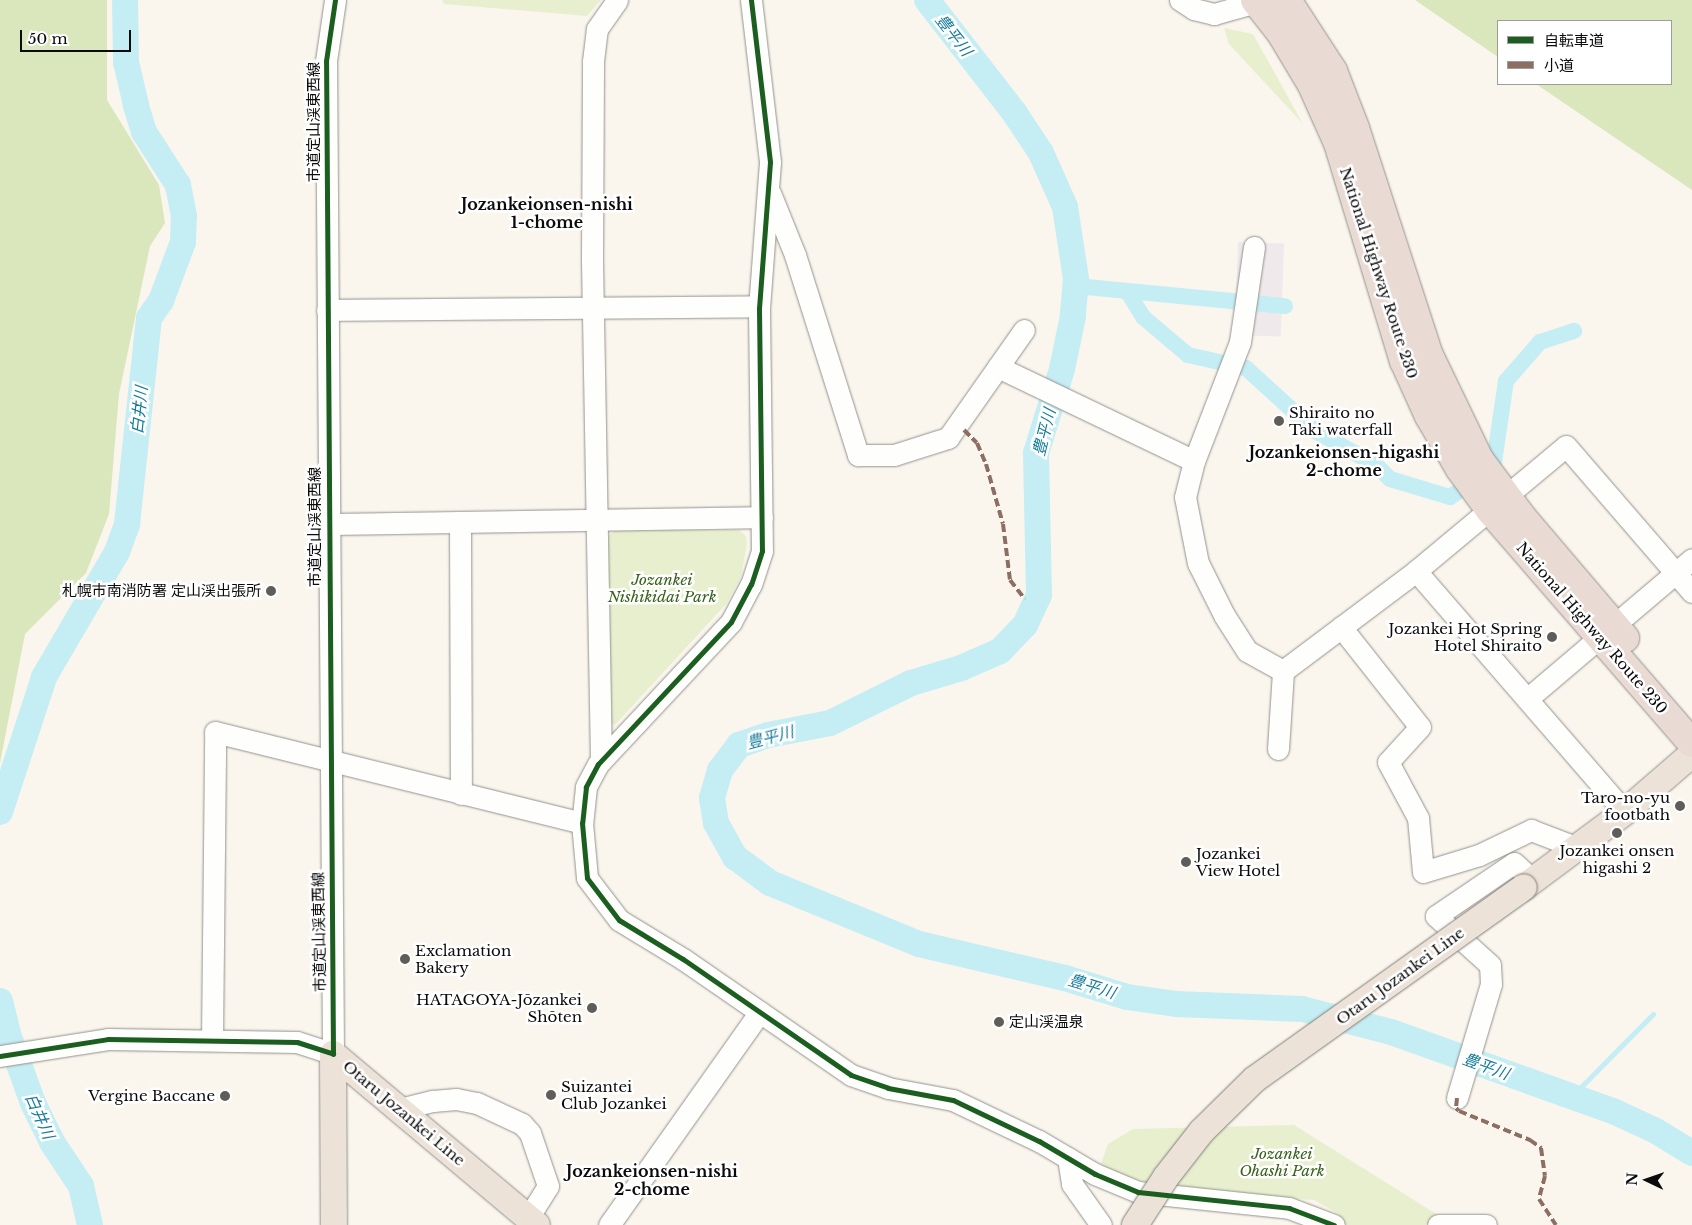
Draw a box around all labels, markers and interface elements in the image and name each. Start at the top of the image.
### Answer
water label: 豊平川 [932,10,976,60]
scale bar [22,20,134,52]
legend [1497,20,1672,85]
text: 50 m [28,29,68,48]
text: 自転車道 [1544,31,1604,50]
text: 小道 [1544,56,1574,75]
street label: 市道定山渓東西線 [305,62,323,182]
street label: National Highway Route 230 [1336,165,1422,381]
district label: Jozankeionsen-nishi 1-chome [461,194,633,232]
water label: 白井川 [127,385,151,435]
place label: Shiraito no Taki waterfall [1289,403,1393,438]
water label: 豊平川 [1029,406,1059,458]
marker: Shiraito no Taki waterfall [1273,415,1285,427]
district label: Jozankeionsen-higashi 2-chome [1249,442,1439,480]
street label: 市道定山渓東西線 [306,467,324,587]
street label: National Highway Route 230 [1513,539,1671,717]
park label: Jozankei Nishikidai Park [607,570,717,605]
place label: 札幌市南消防署 定山渓出張所 [62,582,261,600]
marker: 札幌市南消防署 定山渓出張所 [265,585,277,597]
place label: Jozankei Hot Spring Hotel Shiraito [1388,619,1542,654]
marker: Jozankei Hot Spring Hotel Shiraito [1546,631,1558,643]
water label: 豊平川 [744,722,796,752]
place label: Taro-no-yu footbath [1581,788,1670,823]
marker: Taro-no-yu footbath [1674,800,1686,812]
marker: Jozankei onsen higashi 2 [1611,827,1623,839]
place label: Jozankei onsen higashi 2 [1560,841,1674,876]
place label: Jozankei View Hotel [1196,844,1281,879]
marker: Jozankei View Hotel [1180,856,1192,868]
street label: 市道定山渓東西線 [309,872,329,992]
street label: Otaru Jozankei Line [1333,924,1467,1028]
place label: Exclamation Bakery [415,941,511,976]
marker: Exclamation Bakery [399,953,411,965]
water label: 豊平川 [1066,970,1118,1002]
place label: HATAGOYA-Jōzankei Shōten [416,990,582,1025]
marker: HATAGOYA-Jōzankei Shōten [586,1002,598,1014]
place label: 定山渓温泉 [1009,1013,1084,1031]
marker: 定山渓温泉 [993,1016,1005,1028]
water label: 豊平川 [1460,1049,1512,1083]
street label: Otaru Jozankei Line [339,1057,469,1169]
place label: Suizantei Club Jozankei [561,1077,667,1112]
place label: Vergine Baccane [88,1087,215,1105]
marker: Suizantei Club Jozankei [545,1089,557,1101]
water label: 白井川 [21,1090,59,1142]
marker: Vergine Baccane [219,1090,231,1102]
park label: Jozankei Ohashi Park [1239,1144,1325,1179]
north arrow [1622,1155,1672,1205]
district label: Jozankeionsen-nishi 2-chome [566,1161,738,1199]
text: N [1623,1172,1641,1186]

